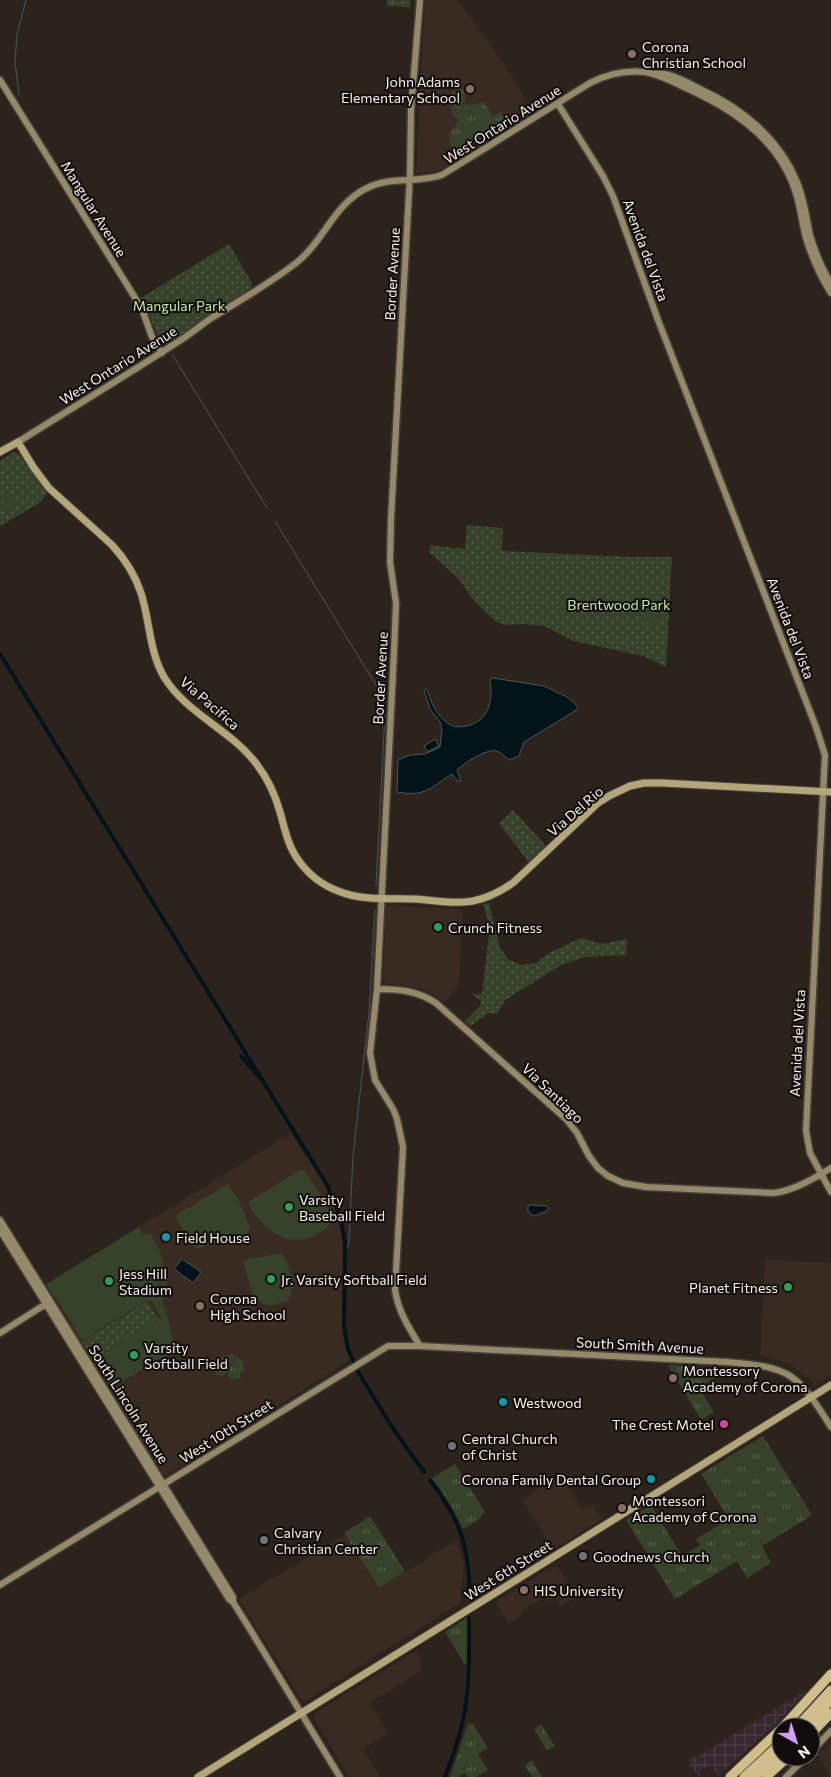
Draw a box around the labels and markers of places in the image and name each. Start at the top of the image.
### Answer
place label: Corona Christian School [642,38,746,71]
marker: Corona Christian School [626,48,638,60]
place label: John Adams Elementary School [341,73,460,106]
marker: John Adams Elementary School [464,83,476,95]
place label: Crunch Fitness [448,919,542,936]
marker: Crunch Fitness [432,921,444,933]
place label: Varsity Baseball Field [299,1191,385,1224]
marker: Varsity Baseball Field [283,1201,295,1213]
place label: Field House [176,1229,250,1246]
marker: Field House [160,1231,172,1243]
place label: Jess Hill Stadium [119,1265,172,1298]
place label: Jr. Varsity Softball Field [281,1271,427,1288]
marker: Jr. Varsity Softball Field [265,1273,277,1285]
marker: Jess Hill Stadium [103,1275,115,1287]
place label: Planet Fitness [689,1279,778,1296]
marker: Planet Fitness [782,1281,794,1293]
place label: Corona High School [210,1290,286,1323]
marker: Corona High School [194,1300,206,1312]
place label: Varsity Softball Field [144,1339,228,1372]
marker: Varsity Softball Field [128,1349,140,1361]
place label: Montessory Academy of Corona [683,1362,808,1395]
marker: Montessory Academy of Corona [667,1372,679,1384]
place label: Westwood [513,1394,582,1411]
marker: Westwood [497,1396,509,1408]
place label: The Crest Motel [612,1416,714,1433]
marker: The Crest Motel [718,1418,730,1430]
place label: Central Church of Christ [462,1430,557,1463]
marker: Central Church of Christ [446,1440,458,1452]
place label: Corona Family Dental Group [462,1471,641,1488]
marker: Corona Family Dental Group [645,1473,657,1485]
place label: Montessori Academy of Corona [632,1492,757,1525]
marker: Montessori Academy of Corona [616,1502,628,1514]
place label: Calvary Christian Center [274,1524,379,1557]
marker: Calvary Christian Center [258,1534,270,1546]
place label: Goodnews Church [593,1548,709,1565]
marker: Goodnews Church [577,1550,589,1562]
place label: HIS University [534,1582,624,1599]
marker: HIS University [518,1584,530,1596]

